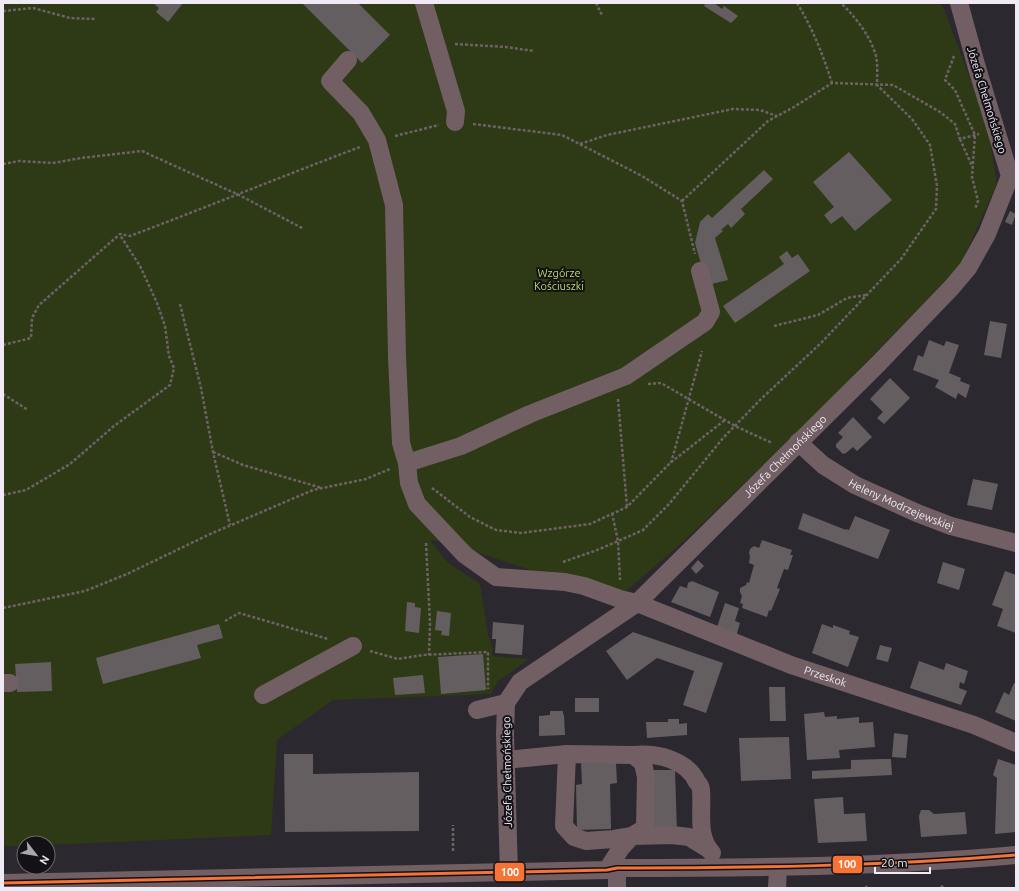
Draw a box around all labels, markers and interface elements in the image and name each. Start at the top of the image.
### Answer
street label: Józefa Chełmońskiego [965,45,1009,155]
park label: Wzgórze Kościuszki [534,267,584,292]
street label: Józefa Chełmońskiego [741,413,829,500]
street label: Heleny Modrzejewskiej [846,476,955,532]
street label: Przeskok [803,664,849,689]
street label: Józefa Chełmońskiego [500,716,514,828]
north arrow [16,835,56,875]
scale bar [875,849,930,875]
text: N [37,854,52,867]
line badge: 100 [832,855,863,874]
text: 20 m [881,856,908,869]
text: 100 [838,858,856,870]
line badge: 100 [494,862,525,882]
text: 100 [501,866,519,878]

